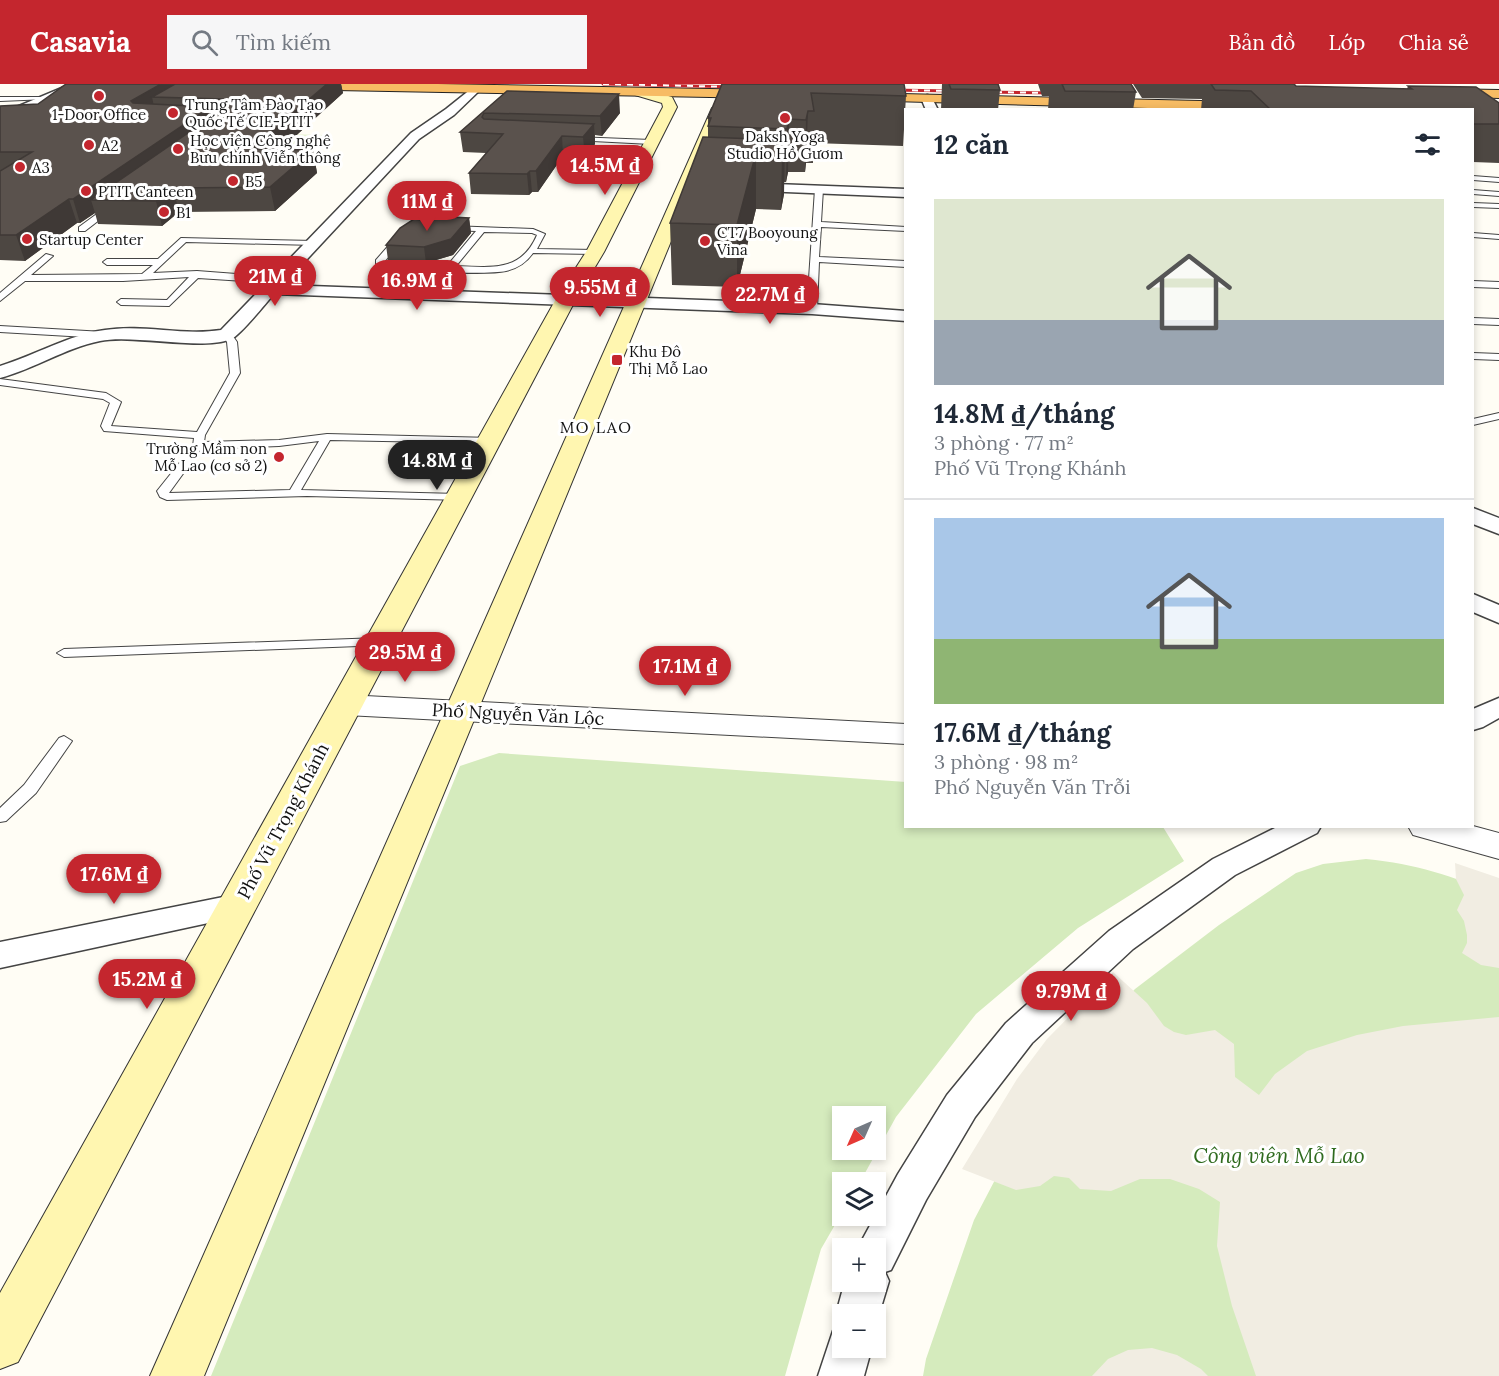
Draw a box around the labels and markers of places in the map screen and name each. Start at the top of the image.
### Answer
marker: 1-Door Office [92,89,106,103]
place label: Trung Tâm Đào Tạo Quốc Tế CIE-PTIT [185,95,323,131]
place label: 1-Door Office [52,105,146,124]
marker: Trung Tâm Đào Tạo Quốc Tế CIE-PTIT [166,106,180,120]
marker: Daksh Yoga Studio Hồ Gươm [778,111,792,125]
place label: Daksh Yoga Studio Hồ Gươm [727,127,843,163]
place label: Học viện Công nghệ Bưu chính Viễn thông [190,131,341,167]
place label: A2 [100,136,119,155]
marker: A2 [82,138,96,152]
marker: Học viện Công nghệ Bưu chính Viễn thông [171,142,185,156]
pin: 14.5M ₫ [550,145,660,196]
place label: A3 [31,158,50,177]
marker: A3 [13,160,27,174]
place label: B5 [245,172,263,191]
marker: B5 [226,174,240,188]
pin: 11M ₫ [385,181,469,232]
place label: PTIT Canteen [98,182,194,201]
marker: PTIT Canteen [79,184,93,198]
place label: B1 [176,203,191,222]
marker: B1 [157,205,171,219]
place label: CT7 Booyoung Vina [716,223,818,259]
place label: Startup Center [39,230,144,249]
marker: Startup Center [20,232,34,246]
marker: CT7 Booyoung Vina [698,234,712,248]
pin: 21M ₫ [233,256,317,307]
pin: 16.9M ₫ [362,260,472,311]
pin: 9.55M ₫ [545,267,655,318]
pin: 22.7M ₫ [715,274,825,325]
place label: Khu Đô Thị Mỗ Lao [629,342,708,378]
marker: Khu Đô Thị Mỗ Lao [610,353,624,367]
place label: Trường Mầm non Mỗ Lao (cơ sở 2) [146,439,267,476]
pin: 14.8M ₫ [382,440,492,491]
marker: Trường Mầm non Mỗ Lao (cơ sở 2) [272,450,286,464]
pin: 29.5M ₫ [350,632,460,683]
pin: 17.1M ₫ [630,646,740,697]
pin: 17.6M ₫ [59,854,169,905]
pin: 15.2M ₫ [92,959,202,1010]
pin: 9.79M ₫ [1016,971,1126,1022]

